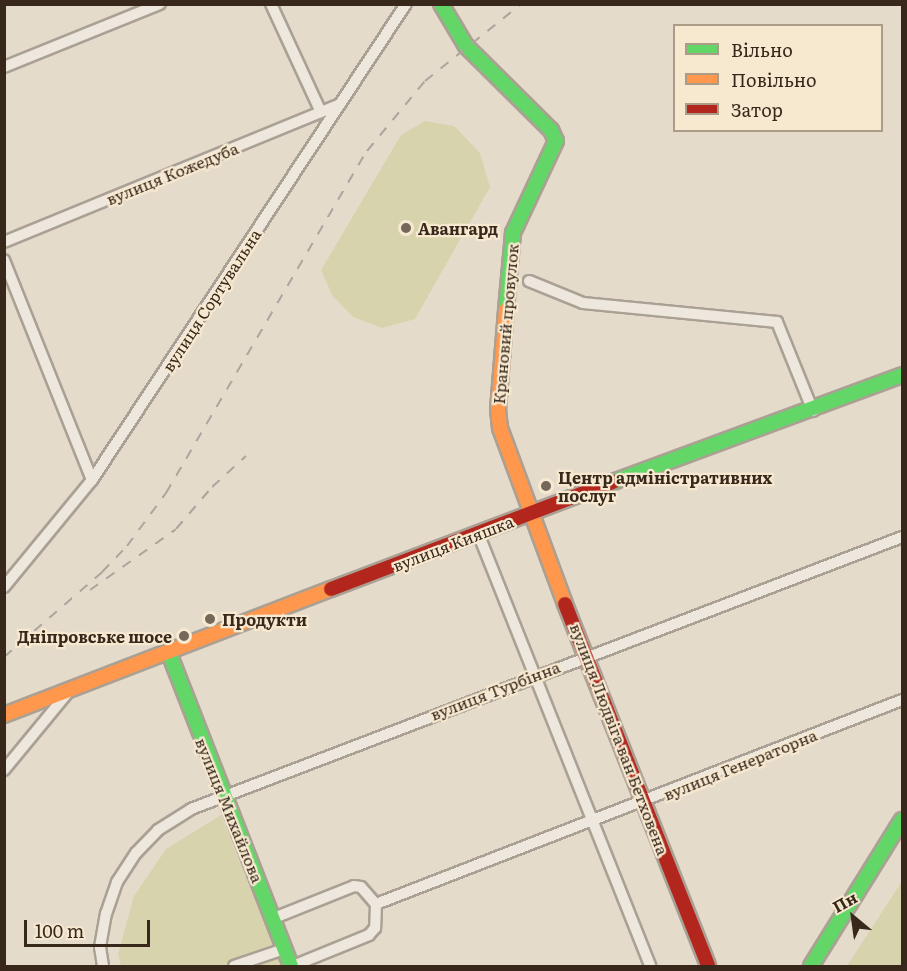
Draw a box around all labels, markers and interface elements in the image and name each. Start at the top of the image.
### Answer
legend [673,24,883,132]
text: Вільно [731,36,793,63]
text: Повільно [731,66,817,93]
text: Затор [731,96,783,123]
street label: вулиця Кожедуба [103,138,241,208]
place label: Авангард [418,218,498,238]
marker: Авангард [399,221,413,235]
street label: вулиця Сортувальна [158,225,264,375]
street label: Крановий провулок [488,243,522,405]
place label: Центр адміністративних послуг [558,467,772,505]
marker: Центр адміністративних послуг [539,479,553,493]
street label: вулиця Кияшка [390,511,516,575]
place label: Продукти [222,609,307,629]
marker: Продукти [203,612,217,626]
street label: вулиця Людвіга ван Бетховена [567,620,673,858]
place label: Дніпровське шосе [17,626,172,646]
marker: Дніпровське шосе [177,629,191,643]
street label: вулиця Турбінна [427,656,563,724]
street label: вулиця Генераторна [660,724,820,804]
street label: вулиця Михайлова [192,735,268,885]
text: Пн [828,885,861,918]
north arrow [823,887,883,947]
scale bar [27,908,153,946]
text: 100 m [35,917,84,944]

